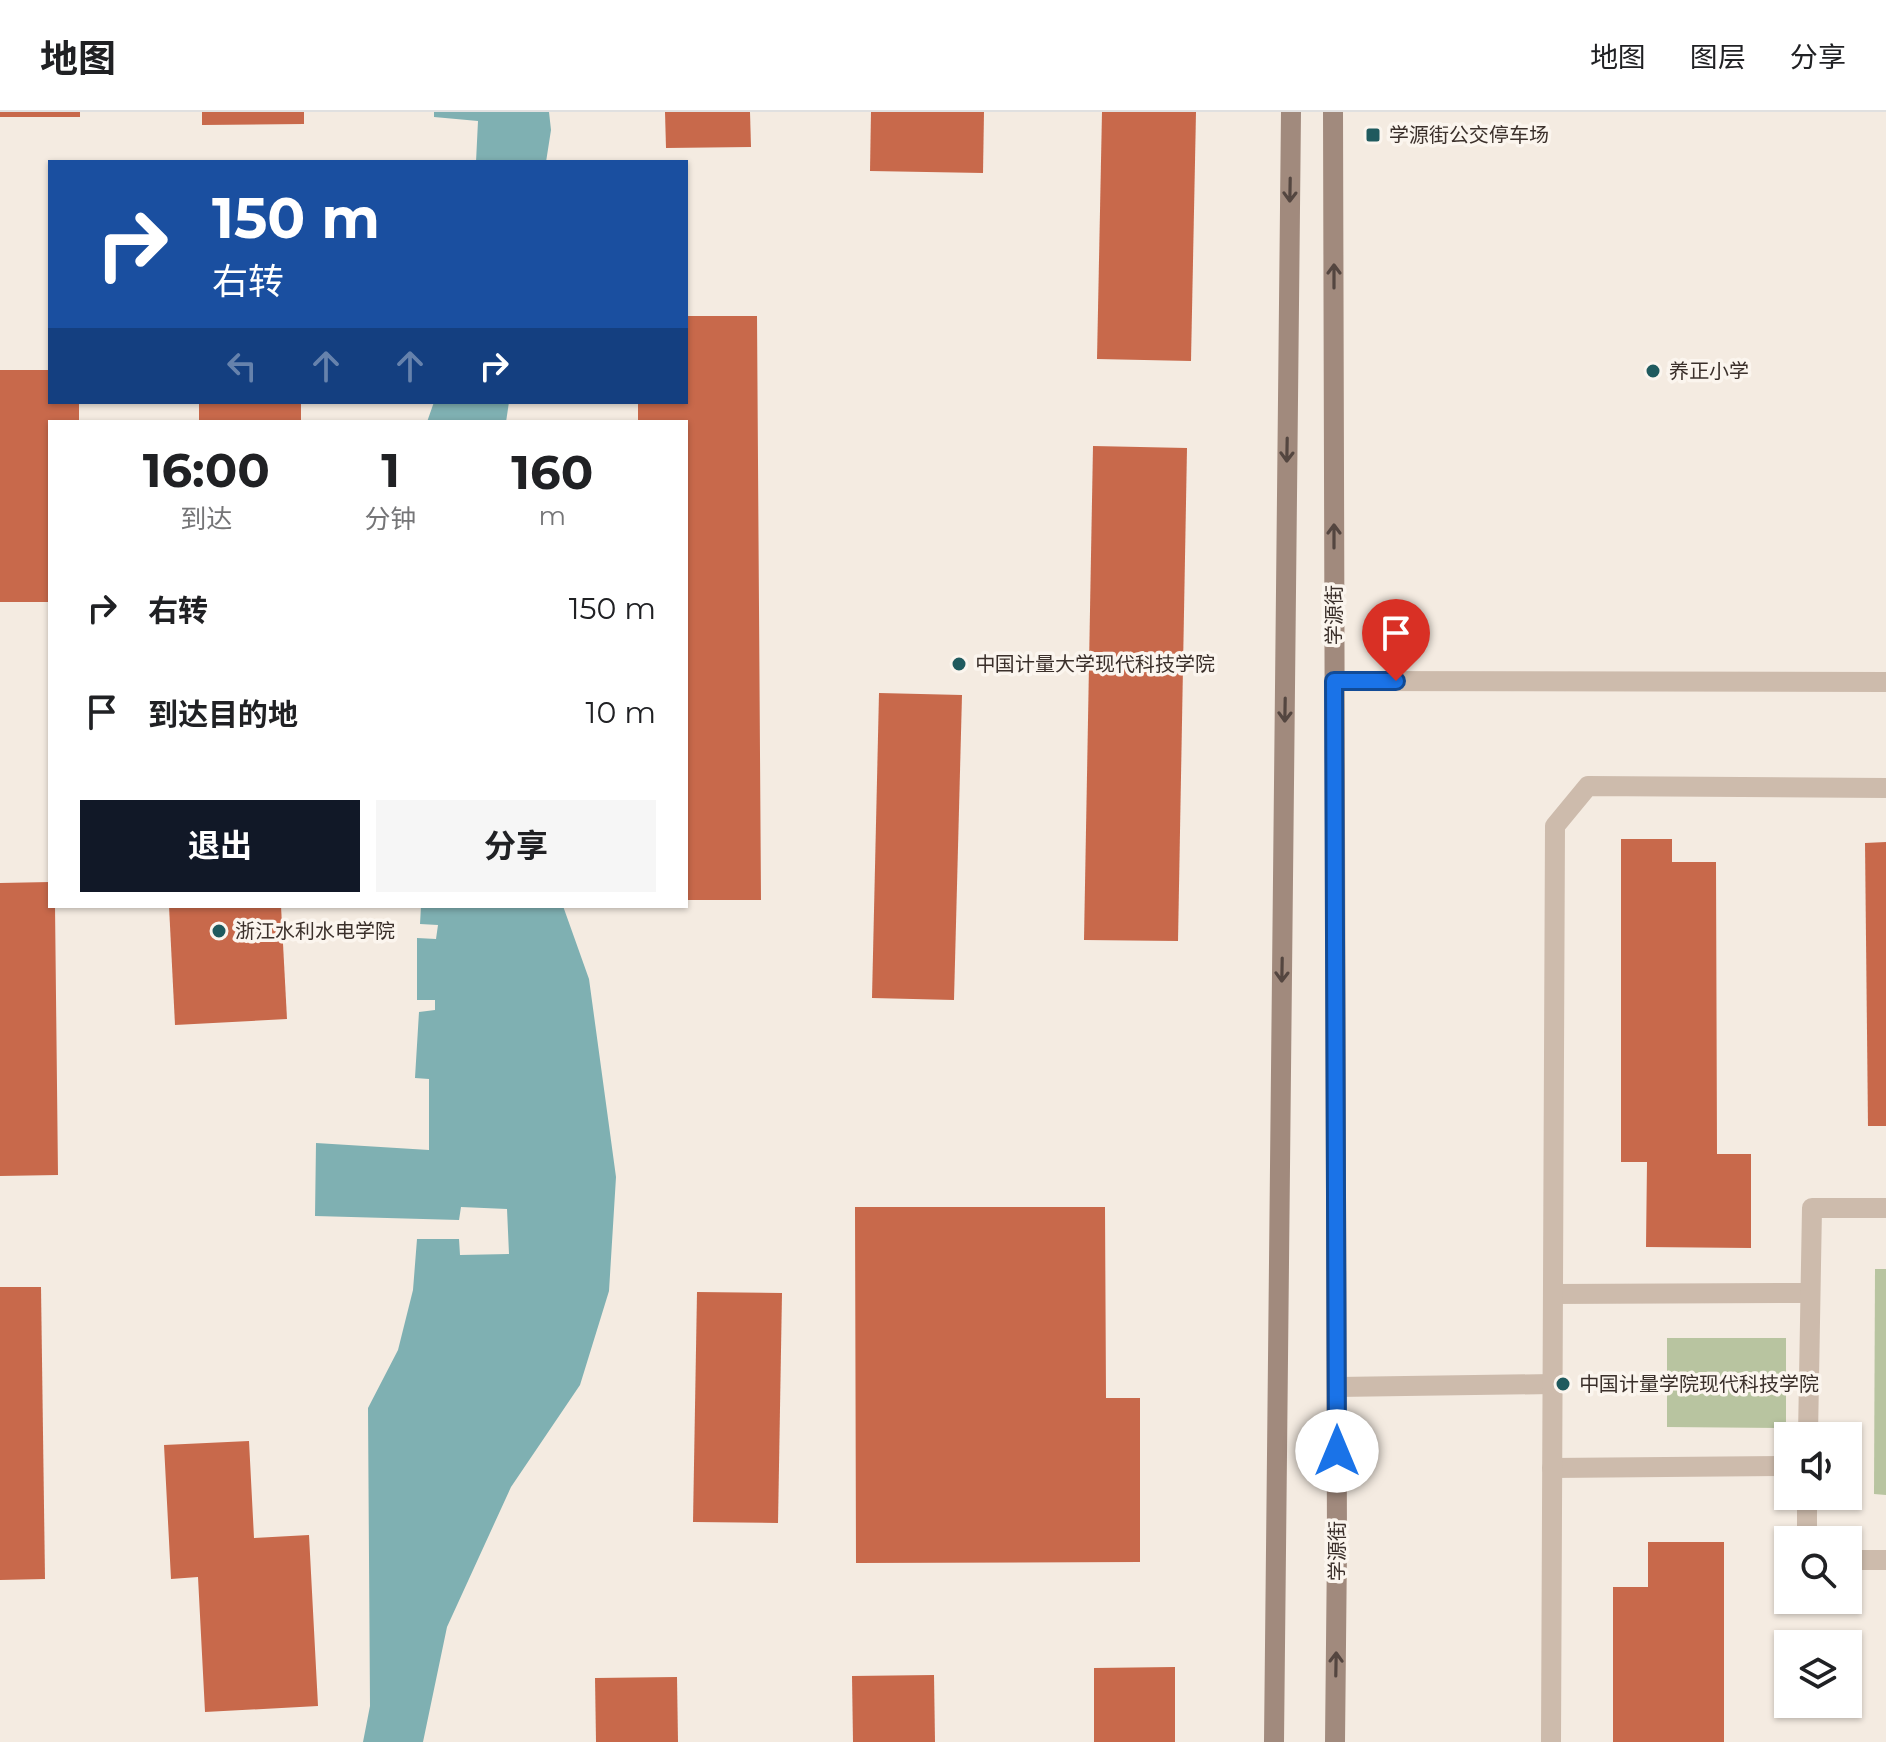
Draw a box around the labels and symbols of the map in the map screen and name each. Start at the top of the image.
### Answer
place label: 学源街公交停车场 [1389,123,1549,147]
marker: 学源街公交停车场 [1364,126,1382,144]
one-way arrow [1282,176,1298,203]
one-way arrow [1326,263,1342,290]
place label: 养正小学 [1669,359,1749,383]
marker: 养正小学 [1644,362,1662,380]
one-way arrow [1279,436,1295,463]
one-way arrow [1326,523,1342,550]
street label: 学源街 [1322,585,1346,645]
pin [1362,599,1430,681]
place label: 中国计量大学现代科技学院 [975,652,1215,676]
marker: 中国计量大学现代科技学院 [950,655,968,673]
one-way arrow [1277,696,1293,723]
place label: 浙江水利水电学院 [235,919,395,943]
marker: 浙江水利水电学院 [210,922,228,940]
one-way arrow [1274,956,1290,983]
place label: 中国计量学院现代科技学院 [1579,1372,1819,1396]
marker: 中国计量学院现代科技学院 [1554,1375,1572,1393]
position arrow [1295,1409,1379,1493]
street label: 学源街 [1325,1521,1349,1581]
one-way arrow [1328,1651,1343,1678]

